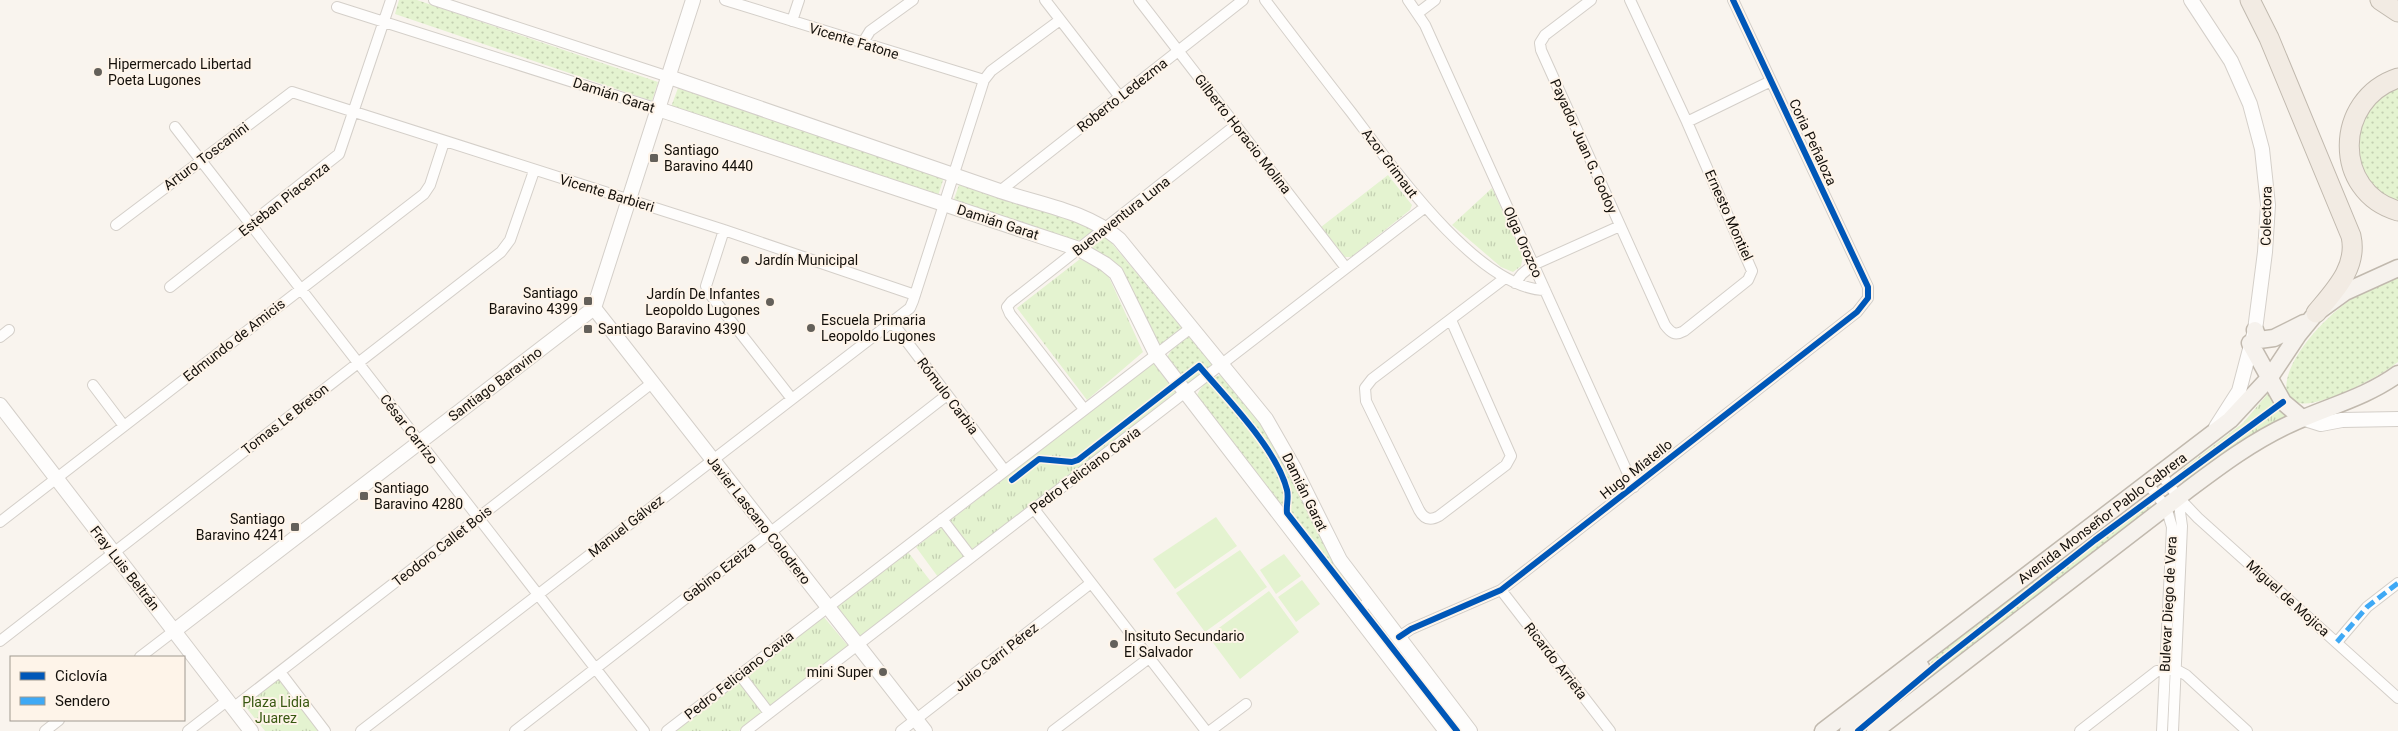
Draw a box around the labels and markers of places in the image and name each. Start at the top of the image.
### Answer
place label: Hipermercado Libertad Poeta Lugones [108,56,251,88]
marker: Hipermercado Libertad Poeta Lugones [92,66,104,78]
place label: Santiago Baravino 4440 [664,142,753,174]
marker: Santiago Baravino 4440 [648,152,660,164]
place label: Jardín Municipal [755,252,858,268]
marker: Jardín Municipal [739,254,751,266]
place label: Santiago Baravino 4399 [489,285,578,317]
place label: Jardín De Infantes Leopoldo Lugones [645,286,760,318]
marker: Santiago Baravino 4399 [582,295,594,307]
marker: Jardín De Infantes Leopoldo Lugones [764,296,776,308]
place label: Escuela Primaria Leopoldo Lugones [821,312,936,344]
place label: Santiago Baravino 4390 [598,321,746,337]
marker: Escuela Primaria Leopoldo Lugones [805,322,817,334]
marker: Santiago Baravino 4390 [582,323,594,335]
place label: Santiago Baravino 4280 [374,480,463,512]
marker: Santiago Baravino 4280 [358,490,370,502]
place label: Santiago Baravino 4241 [196,511,285,543]
marker: Santiago Baravino 4241 [289,521,301,533]
place label: Insituto Secundario El Salvador [1124,628,1245,660]
marker: Insituto Secundario El Salvador [1108,638,1120,650]
place label: mini Super [807,664,873,680]
marker: mini Super [877,666,889,678]

